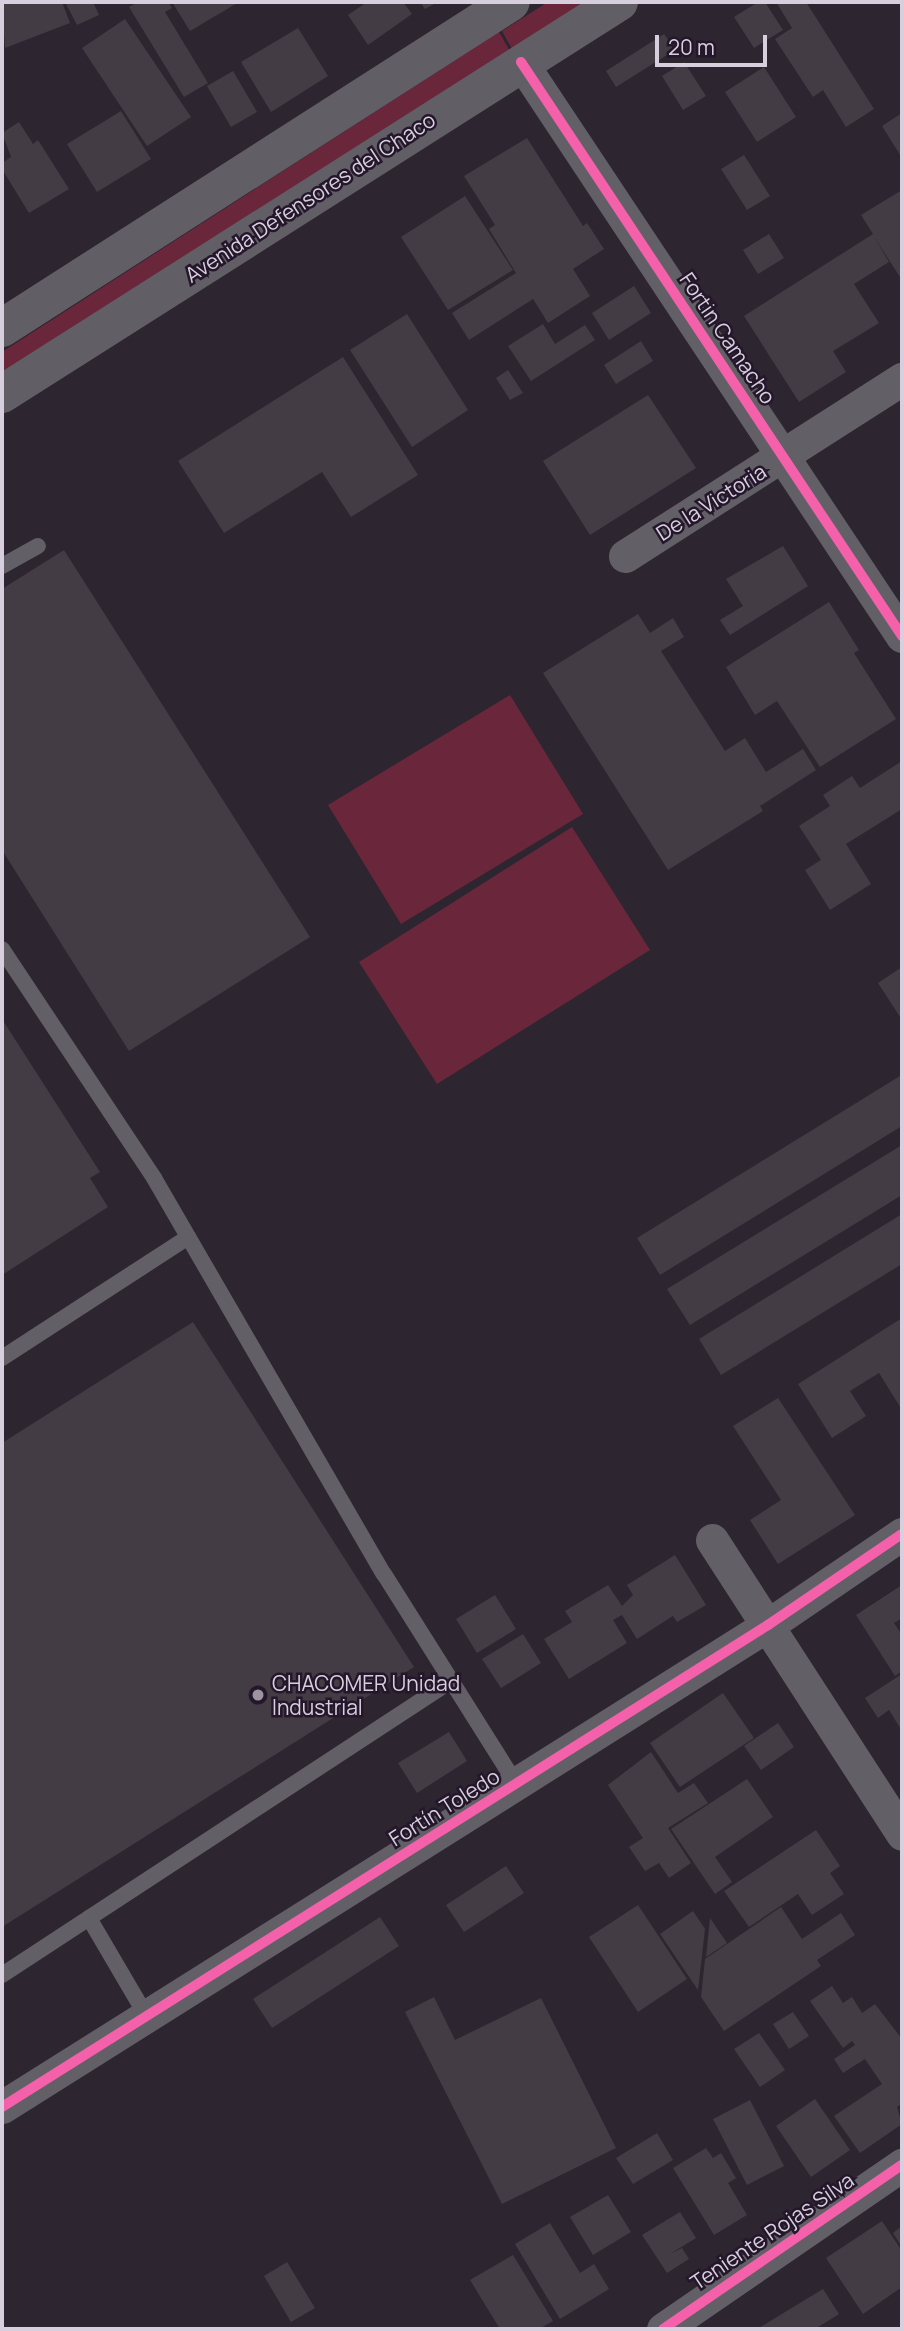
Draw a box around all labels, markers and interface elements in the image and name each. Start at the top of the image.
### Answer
scale bar [659,21,771,65]
text: 20 m [668,33,715,61]
street label: Avenida Defensores del Chaco [180,107,440,287]
street label: Fortin Camacho [675,268,781,408]
street label: De la Victoria [651,458,771,546]
place label: CHACOMER Unidad Industrial [272,1670,460,1720]
marker: CHACOMER Unidad Industrial [250,1687,266,1703]
street label: Fortín Toledo [384,1763,504,1851]
street label: Teniente Rojas Silva [686,2167,858,2295]

